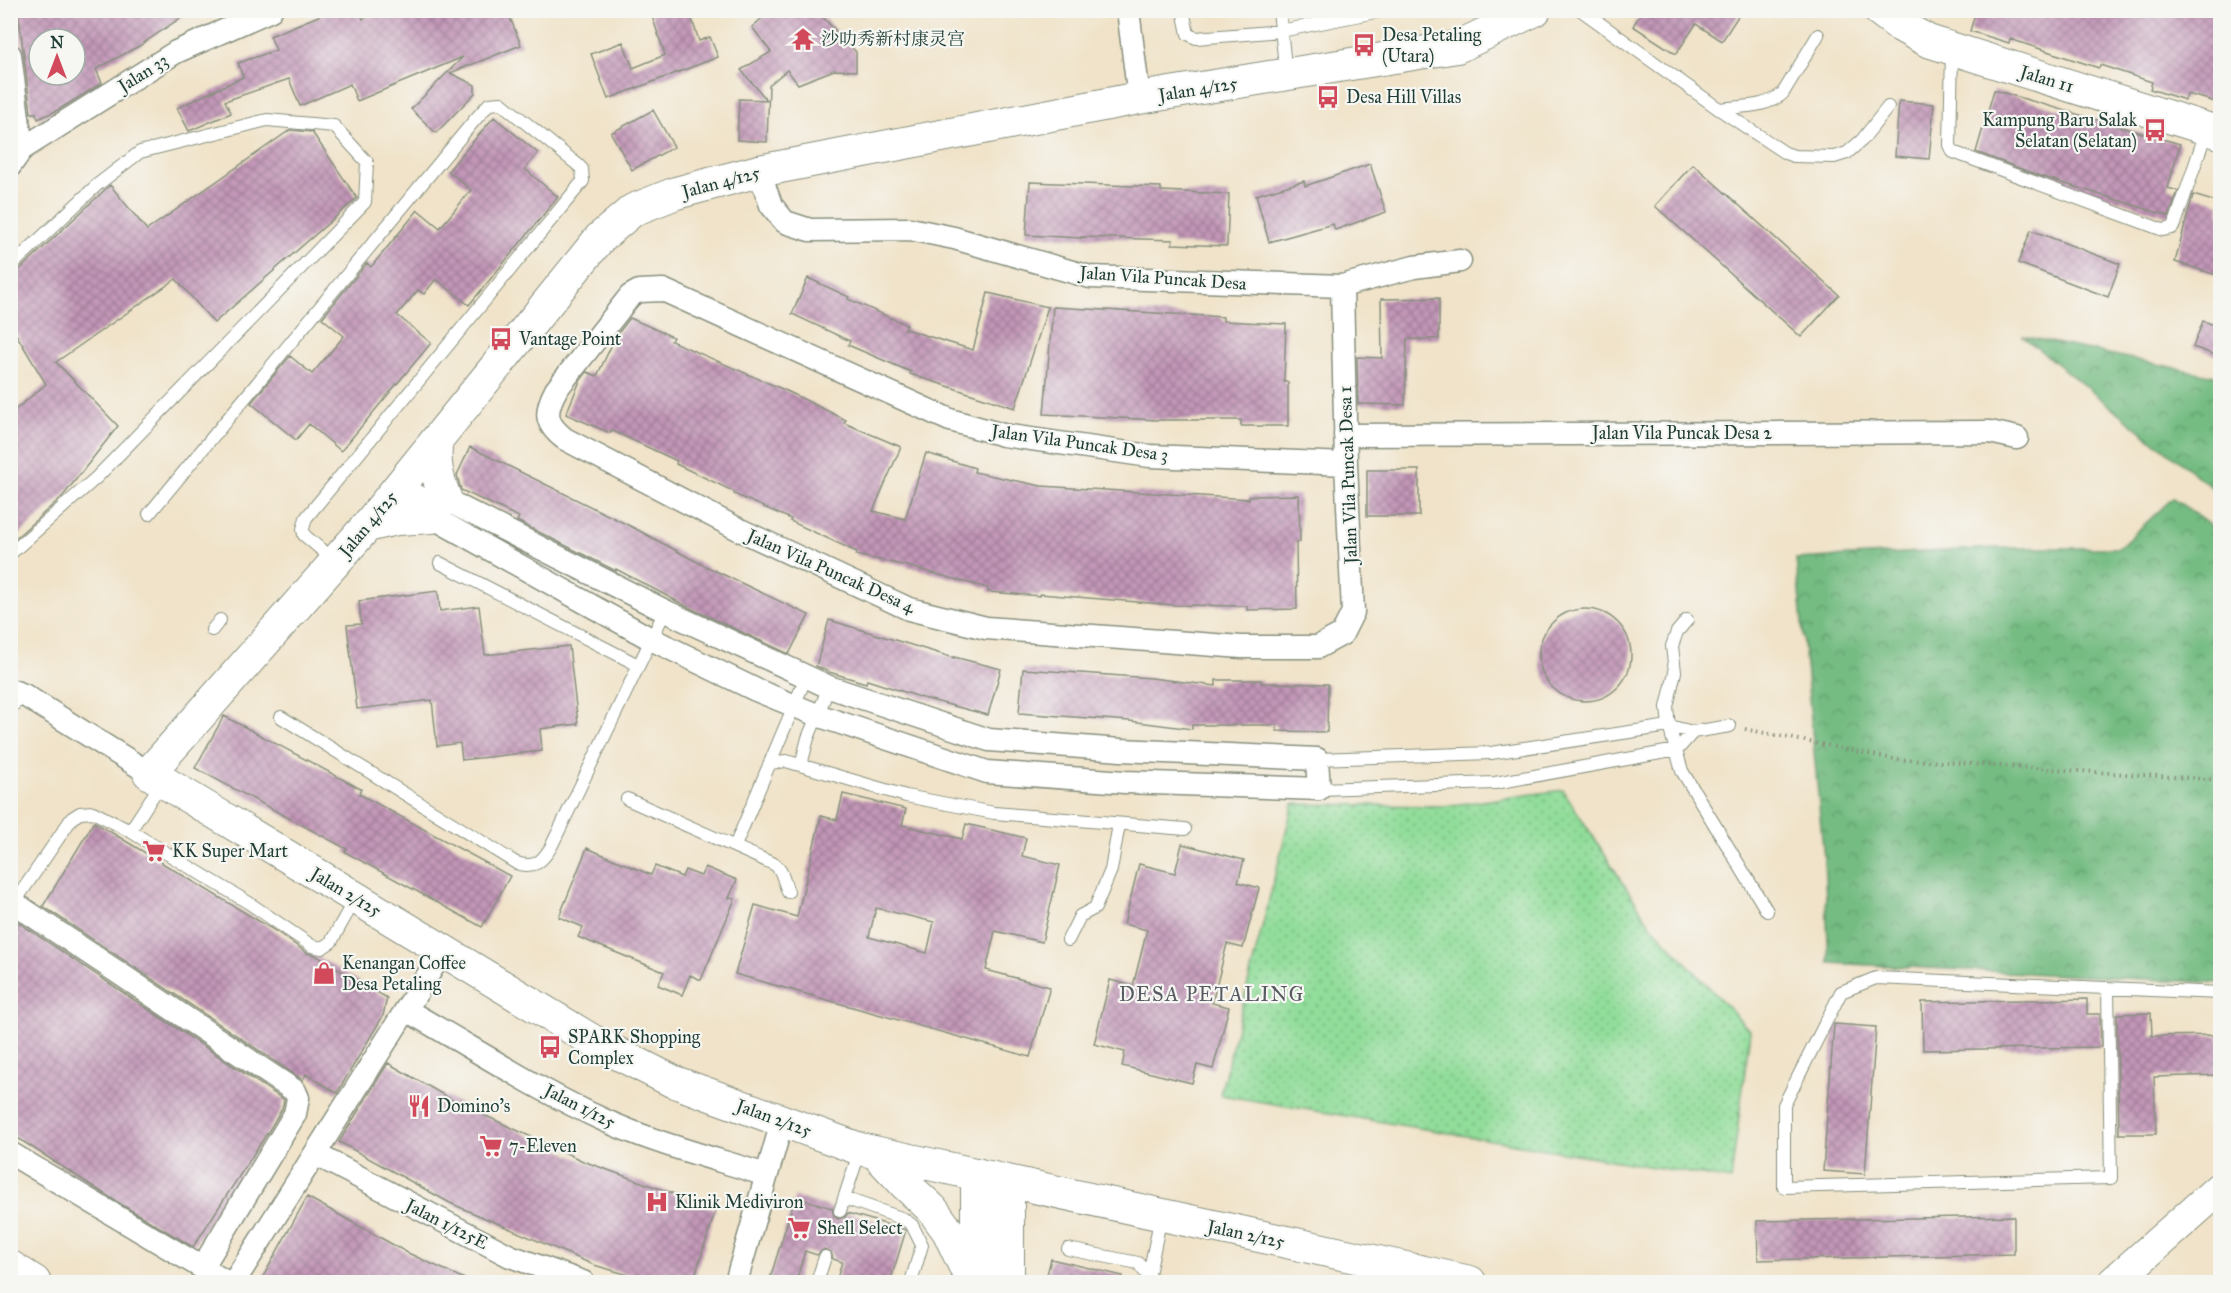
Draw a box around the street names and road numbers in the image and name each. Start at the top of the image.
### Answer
street label: Jalan 33 [112,49,173,99]
street label: Jalan 11 [2015,60,2076,98]
street label: Jalan 4/125 [1155,72,1240,107]
street label: Jalan 4/125 [678,161,763,204]
street label: Jalan Vila Puncak Desa [1077,261,1248,296]
street label: Jalan Vila Puncak Desa 1 [1334,386,1363,566]
street label: Jalan Vila Puncak Desa 3 [988,419,1170,467]
street label: Jalan Vila Puncak Desa 2 [1590,422,1772,445]
street label: Jalan 4/125 [333,486,403,564]
street label: Jalan Vila Puncak Desa 4 [742,523,919,619]
street label: Jalan 2/125 [304,861,386,923]
street label: Jalan 1/125 [539,1078,620,1134]
street label: Jalan 2/125 [731,1094,815,1143]
street label: Jalan 1/125E [400,1193,492,1255]
street label: Jalan 2/125 [1203,1215,1287,1254]

